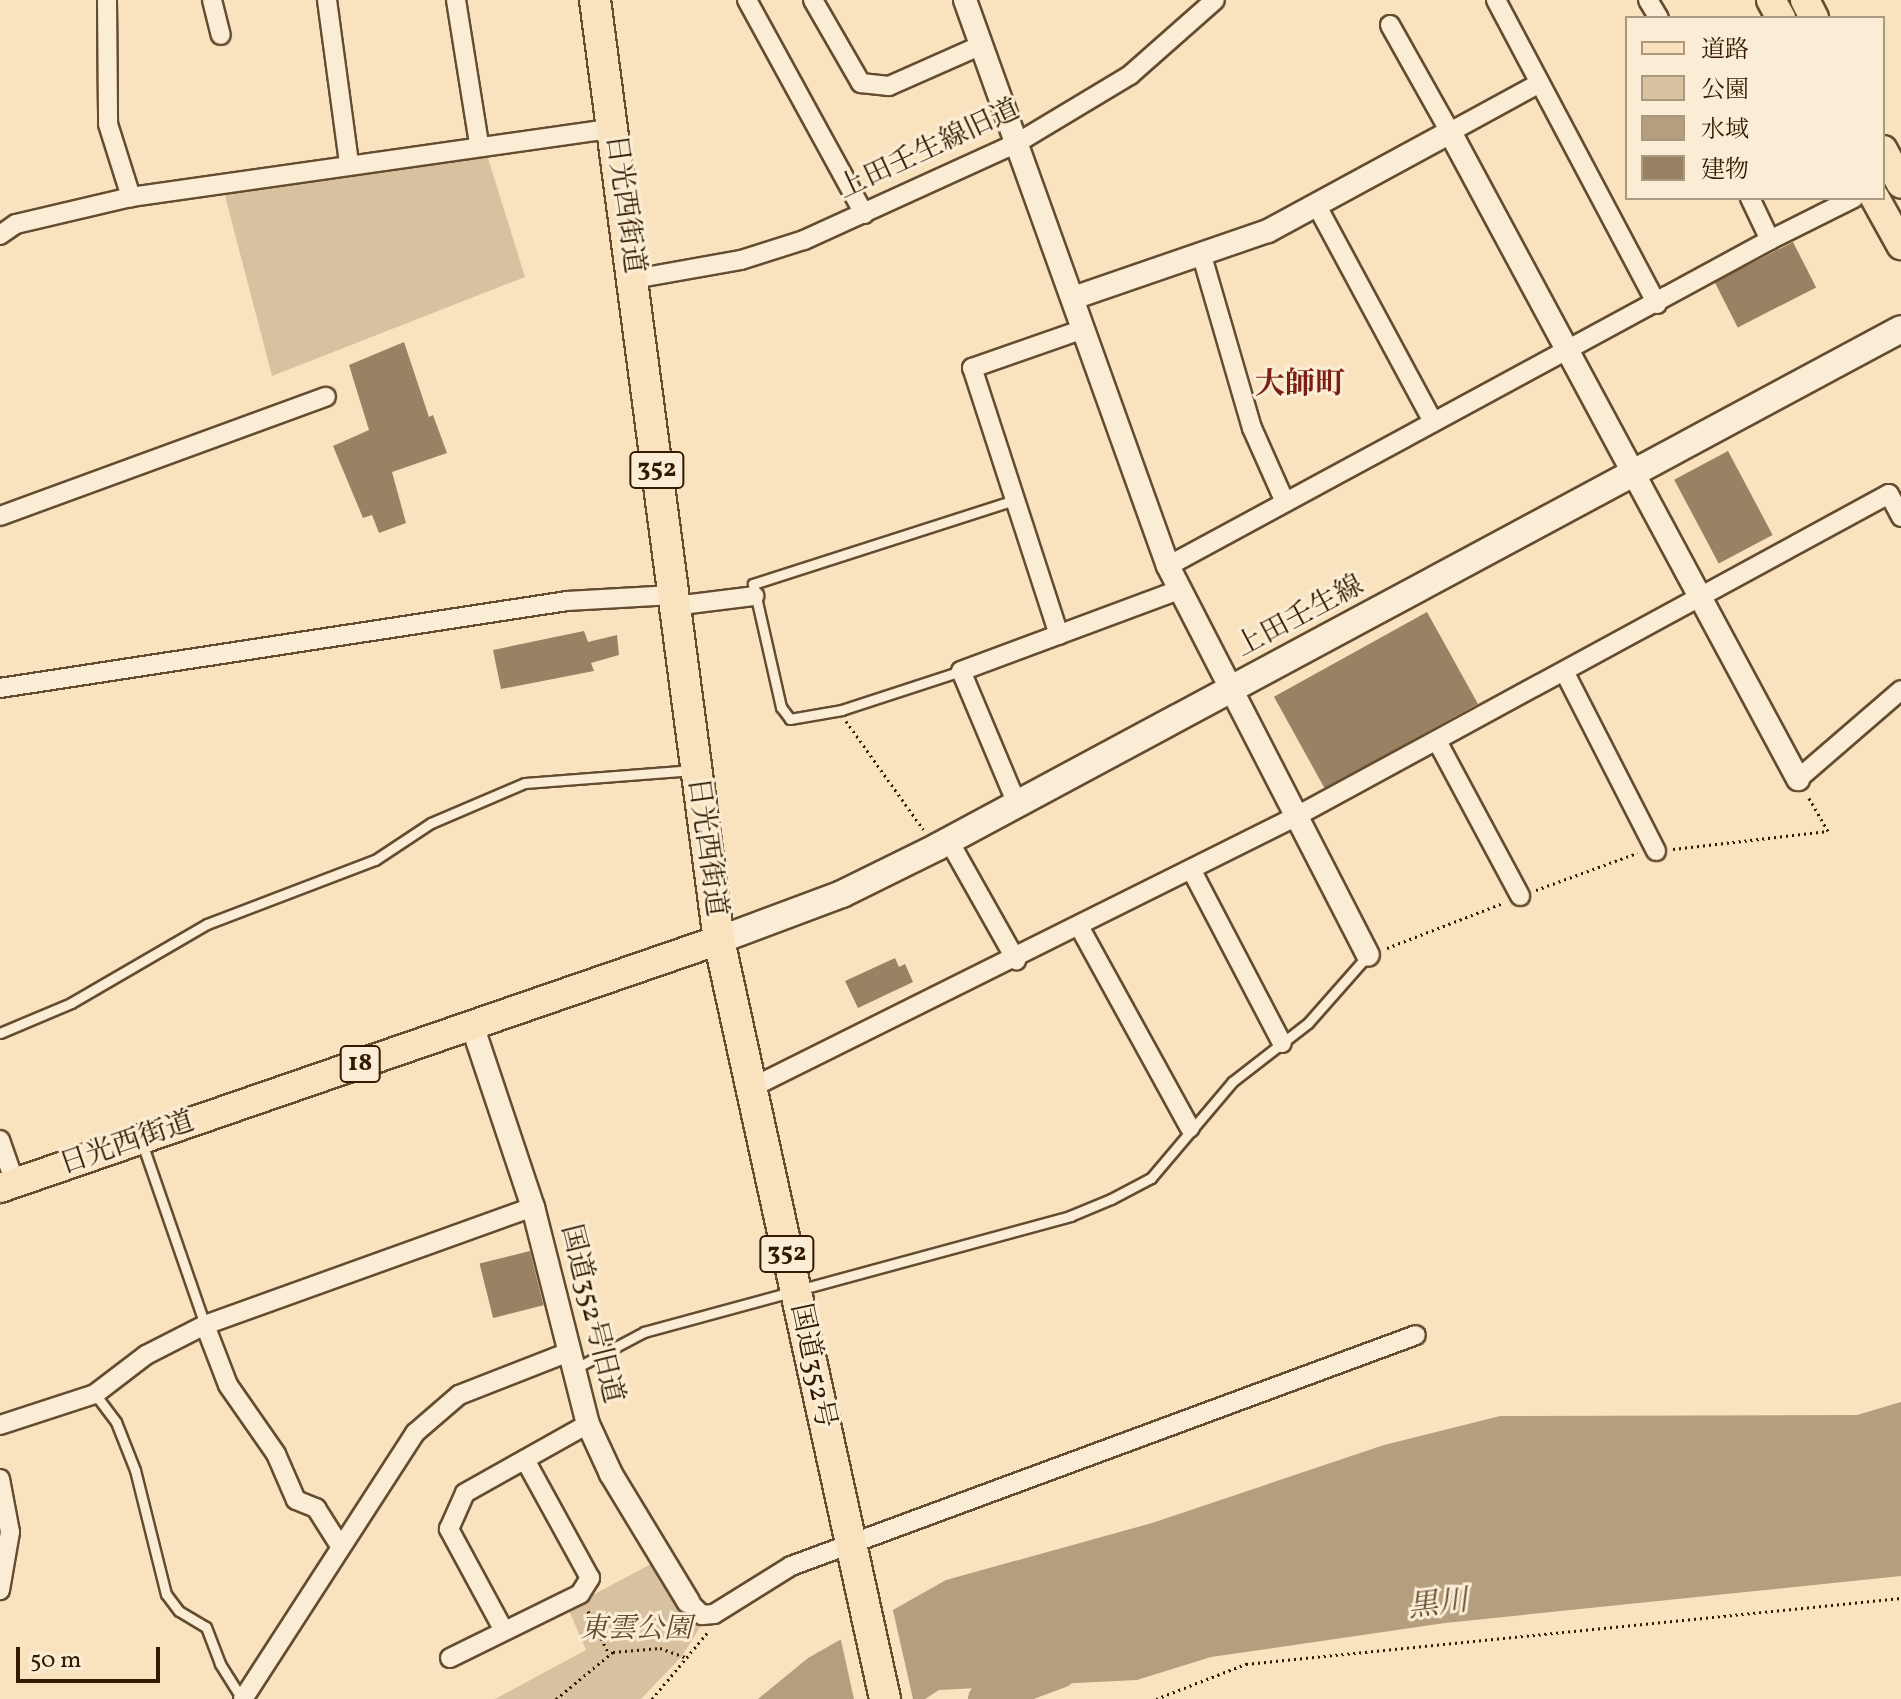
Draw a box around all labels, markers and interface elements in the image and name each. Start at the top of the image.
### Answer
legend [1625,16,1885,200]
text: 道路 [1701,34,1749,68]
text: 公園 [1701,74,1749,108]
street label: 上田壬生線旧道 [833,93,1025,207]
text: 水域 [1701,114,1749,148]
street label: 日光西街道 [598,132,650,276]
text: 建物 [1701,154,1749,188]
district label: 大師町 [1255,367,1345,403]
road number: 352 [629,448,685,492]
street label: 上田壬生線 [1230,569,1370,665]
street label: 日光西街道 [680,775,732,919]
road number: 18 [338,1042,382,1086]
street label: 日光西街道 [55,1105,199,1183]
street label: 国道352号旧道 [553,1221,629,1407]
road number: 352 [759,1232,815,1276]
street label: 国道352号 [782,1300,842,1432]
water label: 黒川 [1406,1583,1470,1627]
park label: 東雲公園 [580,1613,692,1647]
scale bar [20,1631,164,1681]
text: 50 m [30,1644,82,1678]

